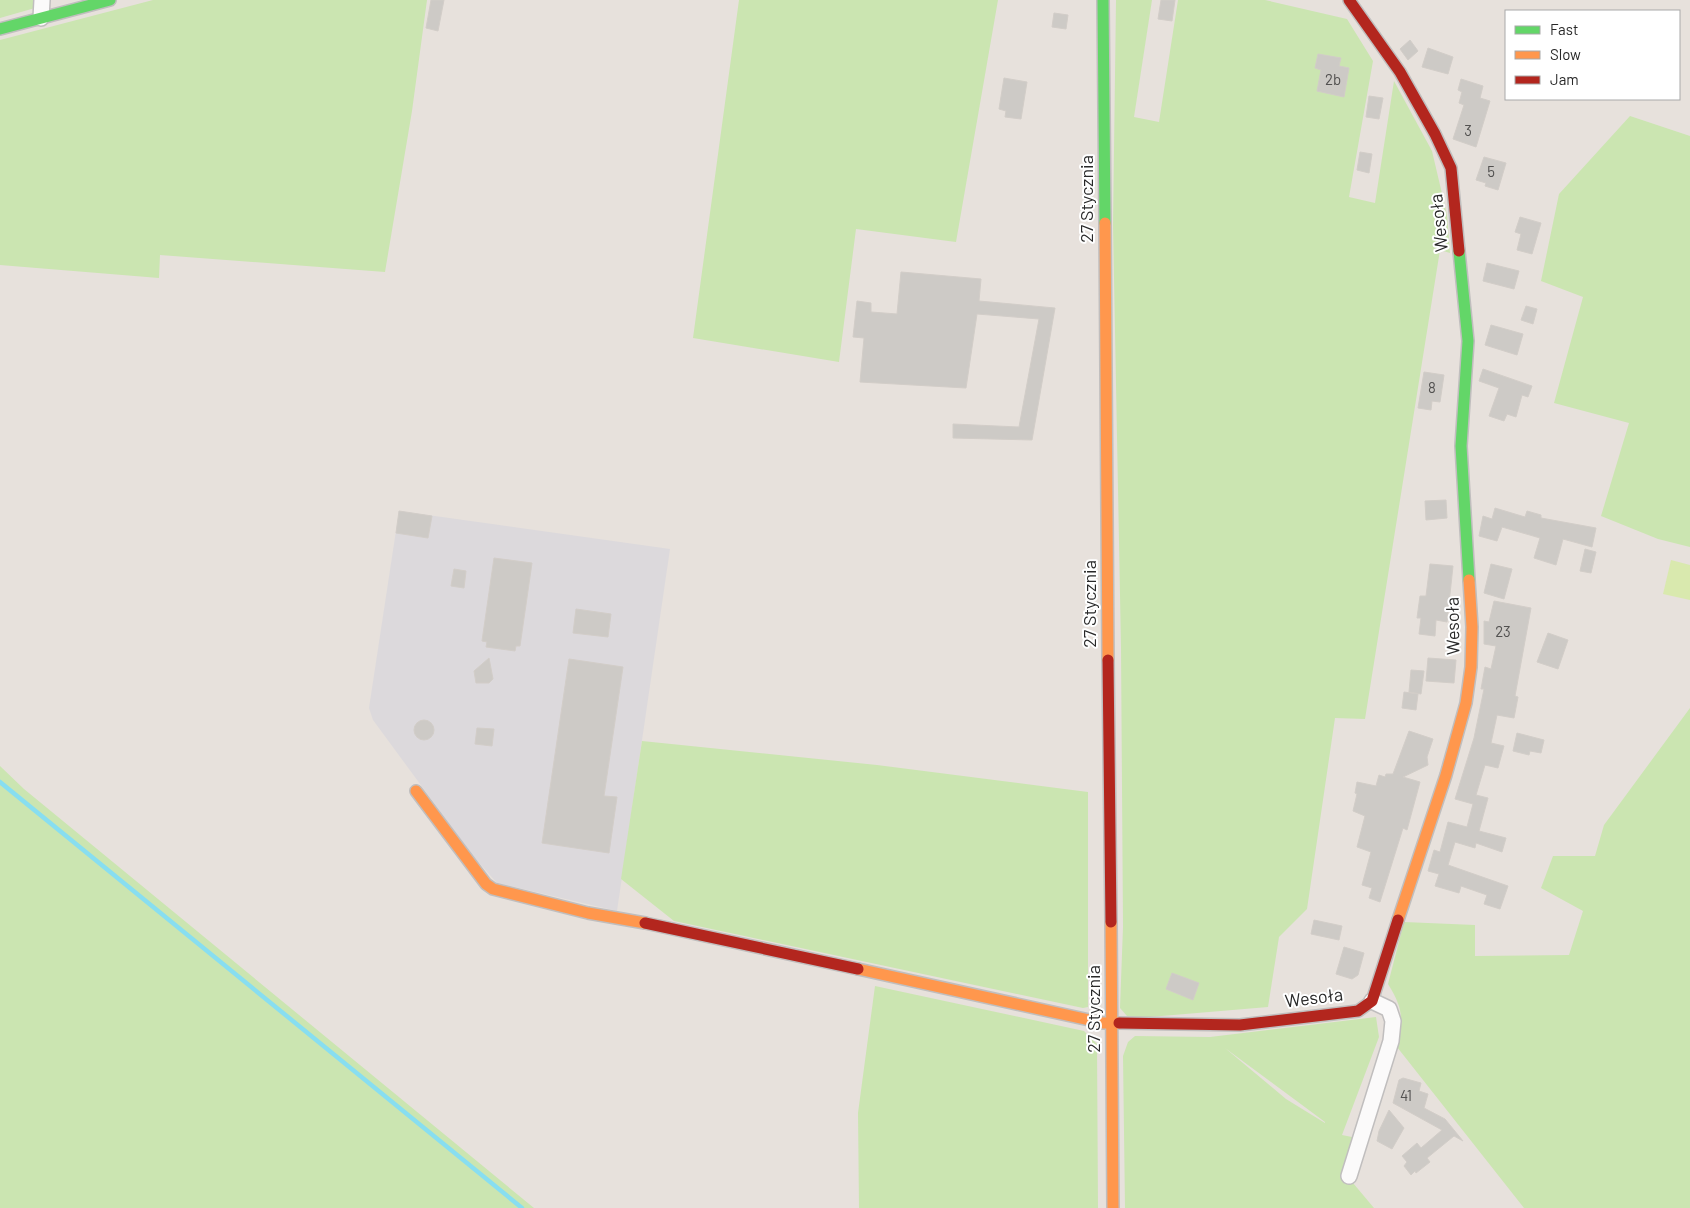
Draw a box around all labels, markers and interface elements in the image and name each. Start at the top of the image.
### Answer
legend [1505,10,1680,100]
text: Fast [1550,20,1578,38]
text: Slow [1550,45,1581,63]
house number: 2b [1325,70,1341,88]
text: Jam [1550,70,1579,88]
house number: 3 [1464,121,1472,139]
street label: 27 Stycznia [1075,155,1097,243]
house number: 5 [1487,162,1495,180]
street label: Wesoła [1424,193,1452,253]
house number: 8 [1428,378,1436,396]
street label: 27 Stycznia [1078,560,1100,648]
street label: Wesoła [1440,597,1464,655]
house number: 23 [1495,622,1511,640]
street label: 27 Stycznia [1082,965,1104,1053]
street label: Wesoła [1284,983,1344,1011]
house number: 41 [1400,1086,1412,1104]

